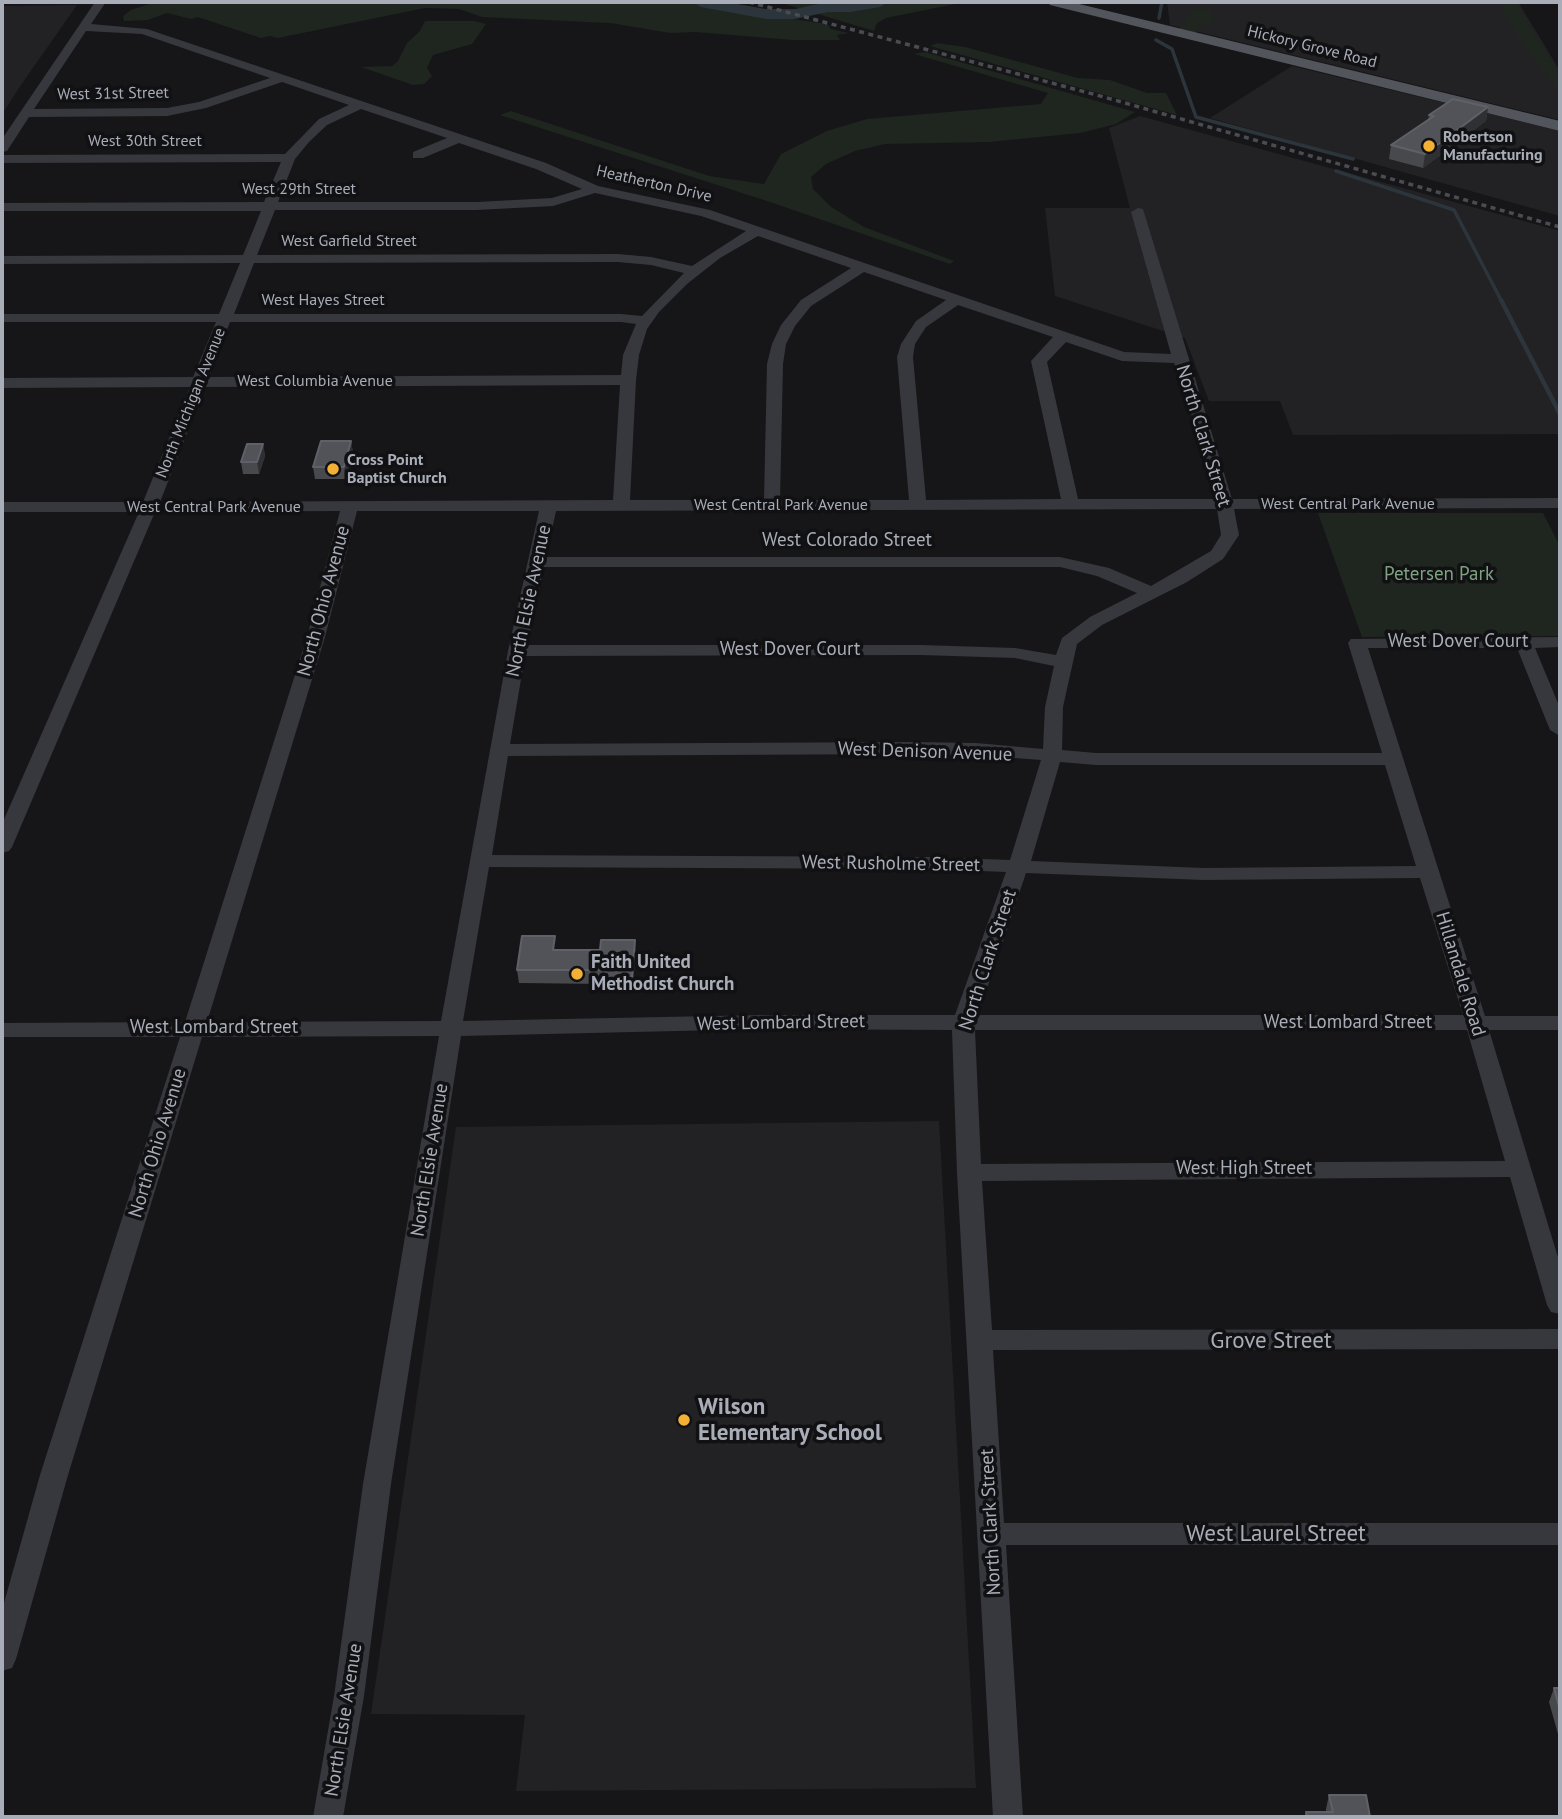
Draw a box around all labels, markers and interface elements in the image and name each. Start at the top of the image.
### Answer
street label: Hickory Grove Road [1245,22,1379,72]
street label: West 31st Street [57,83,169,105]
place label: Robertson Manufacturing [1443,127,1542,165]
street label: West 30th Street [88,131,202,151]
marker: Robertson Manufacturing [1421,138,1437,154]
street label: Heatherton Drive [594,161,714,207]
street label: West 29th Street [242,179,356,199]
street label: West Garfield Street [281,231,417,251]
street label: West Hayes Street [261,290,385,310]
street label: North Michigan Avenue [152,325,230,481]
street label: North Clark Street [1171,362,1235,510]
street label: West Columbia Avenue [237,371,393,391]
place label: Cross Point Baptist Church [347,450,447,488]
marker: Cross Point Baptist Church [325,461,341,477]
street label: West Central Park Avenue [1261,494,1435,514]
street label: West Central Park Avenue [694,495,868,515]
street label: West Central Park Avenue [127,497,301,517]
street label: North Ohio Avenue [293,523,355,679]
street label: North Elsie Avenue [502,523,556,679]
street label: West Colorado Street [762,530,932,552]
park label: Petersen Park [1384,564,1494,586]
street label: West Dover Court [1388,631,1528,653]
street label: West Dover Court [720,639,860,661]
street label: West Denison Avenue [837,738,1013,766]
street label: West Rusholme Street [802,851,980,877]
street label: North Clark Street [954,887,1022,1033]
street label: Hillandale Road [1430,909,1490,1039]
place label: Faith United Methodist Church [591,952,734,996]
marker: Faith United Methodist Church [569,966,585,982]
street label: West Lombard Street [697,1010,865,1036]
street label: West Lombard Street [1264,1012,1432,1034]
street label: West Lombard Street [130,1017,298,1039]
street label: North Ohio Avenue [124,1066,192,1220]
street label: North Elsie Avenue [407,1082,453,1238]
street label: West High Street [1176,1158,1312,1180]
street label: Grove Street [1210,1327,1332,1355]
place label: Wilson Elementary School [698,1393,882,1447]
marker: Wilson Elementary School [676,1412,692,1428]
street label: North Clark Street [976,1448,1006,1596]
street label: West Laurel Street [1186,1520,1366,1548]
street label: North Elsie Avenue [321,1642,367,1798]

